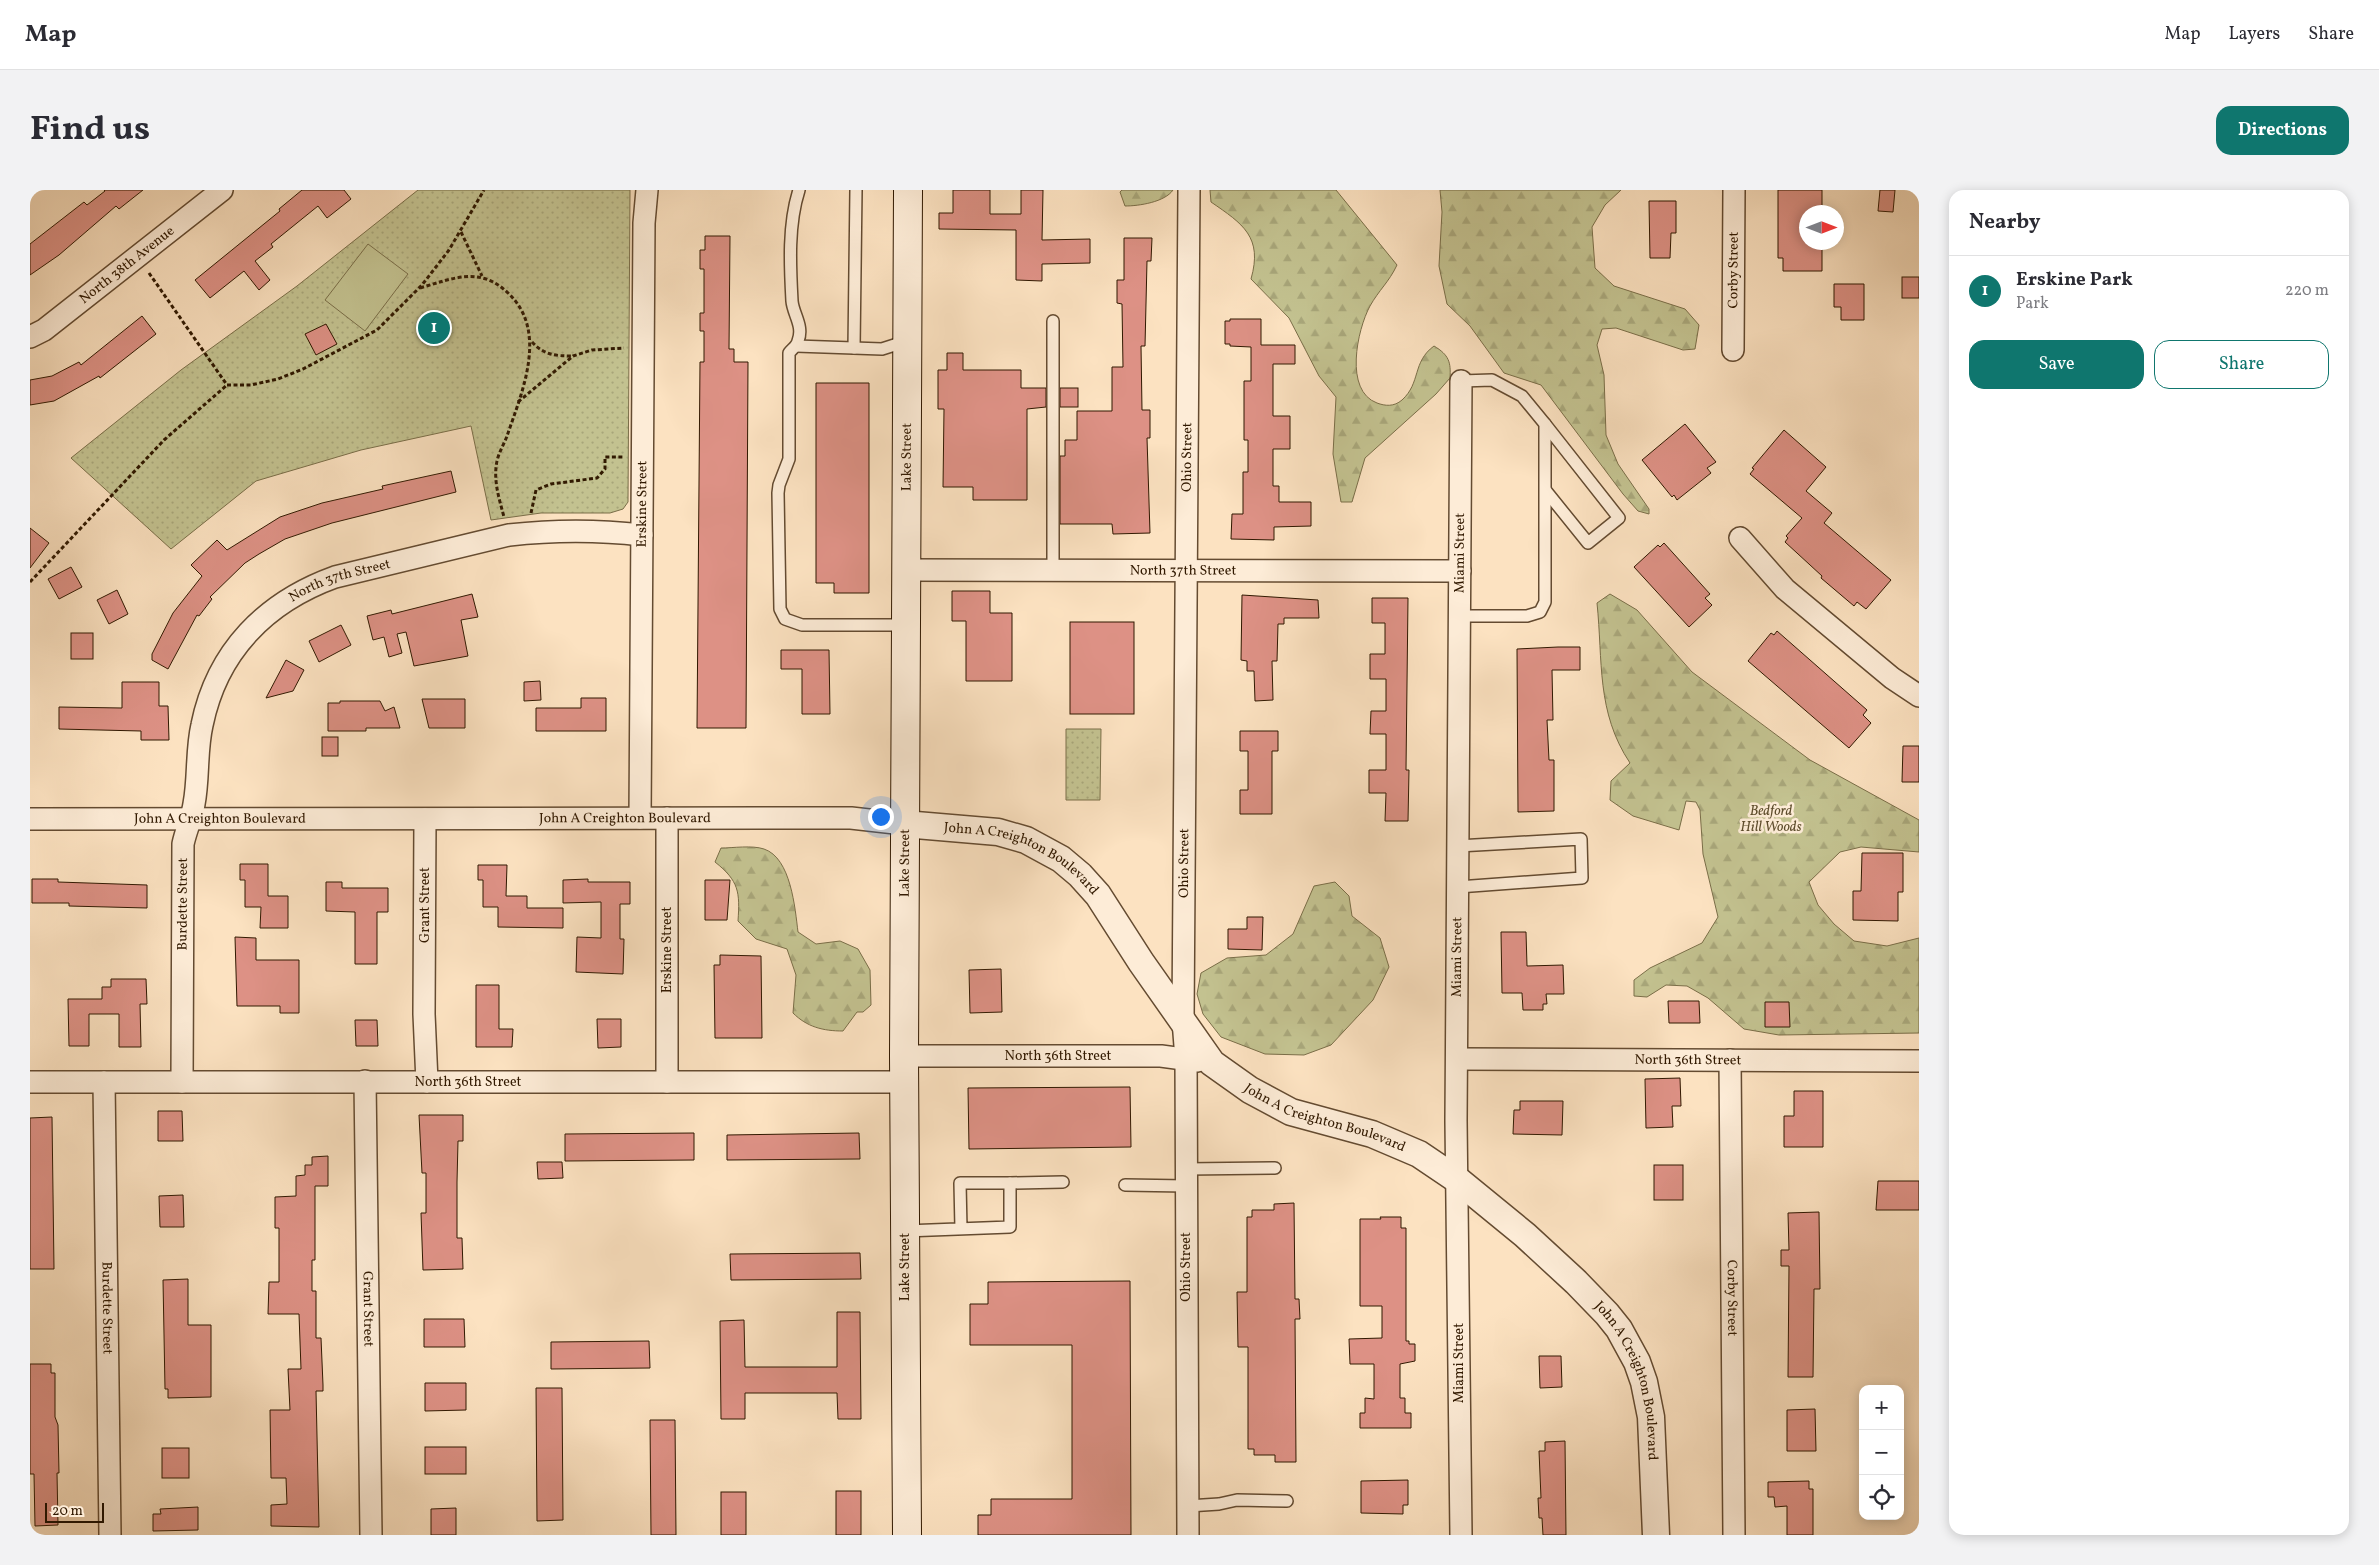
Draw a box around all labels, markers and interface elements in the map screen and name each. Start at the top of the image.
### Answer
text: Map [25,18,76,52]
text: Map [2164,22,2200,47]
text: Layers [2228,22,2280,47]
text: Share [2308,22,2354,47]
text: Find us [30,106,150,154]
button: Directions [2216,106,2349,155]
north arrow [1799,205,1844,250]
text: Nearby [1969,208,2040,237]
street label: North 38th Avenue [75,221,179,308]
street label: Corby Street [1724,232,1743,308]
text: Erskine Park [2016,267,2133,293]
text: 1 [1982,280,1988,302]
text: 220 m [2285,280,2329,302]
text: Park [2016,293,2049,315]
pin: 1 [418,309,450,347]
button: Save [1969,340,2144,389]
button: Share [2154,340,2329,389]
street label: Ohio Street [1177,422,1197,492]
street label: Lake Street [897,423,916,491]
street label: Erskine Street [632,461,652,547]
street label: Miami Street [1450,513,1470,593]
street label: North 37th Street [285,554,392,607]
street label: North 37th Street [1130,561,1236,580]
park label: Bedford Hill Woods [1740,802,1802,837]
your location [868,804,894,830]
street label: John A Creighton Boulevard [134,809,306,828]
street label: John A Creighton Boulevard [539,809,711,828]
street label: John A Creighton Boulevard [943,818,1103,899]
street label: Ohio Street [1174,828,1194,898]
street label: Lake Street [895,829,915,897]
street label: Burdette Street [173,857,192,950]
street label: Grant Street [416,867,435,943]
street label: Erskine Street [658,907,677,993]
street label: Miami Street [1447,917,1467,997]
street label: North 36th Street [1005,1047,1112,1066]
street label: North 36th Street [1634,1050,1742,1070]
street label: North 36th Street [415,1073,522,1092]
street label: John A Creighton Boulevard [1240,1079,1409,1157]
street label: Ohio Street [1177,1232,1196,1302]
street label: Lake Street [896,1233,915,1301]
street label: Corby Street [1722,1260,1742,1337]
street label: Burdette Street [97,1261,117,1355]
street label: Grant Street [358,1271,378,1347]
street label: John A Creighton Boulevard [1590,1297,1662,1461]
street label: Miami Street [1450,1323,1469,1403]
map controls [1859,1385,1904,1520]
button: + [1859,1385,1904,1430]
button: − [1859,1430,1904,1475]
button: locate [1859,1475,1904,1520]
scale bar [45,1500,104,1523]
text: 20 m [52,1502,83,1521]

